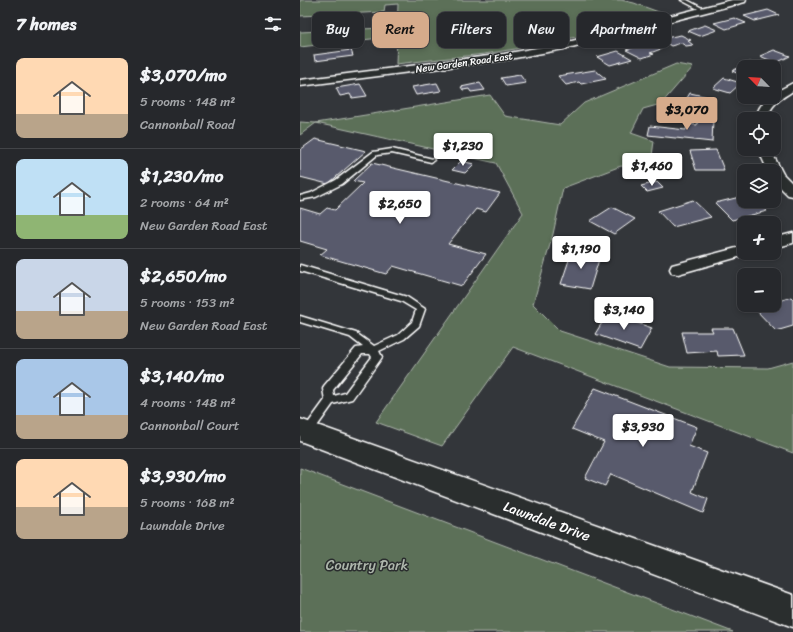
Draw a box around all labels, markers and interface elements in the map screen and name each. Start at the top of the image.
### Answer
text: 7 homes [16,9,76,39]
chip: Buy [312,12,364,48]
chip: Rent [372,12,429,48]
chip: Filters [437,12,506,48]
chip: New [514,12,569,48]
chip: Apartment [577,12,671,48]
icon: filters [262,13,284,35]
street label: New Garden Road East [414,47,515,79]
text: $3,070/mo [140,60,227,90]
north arrow [737,60,781,104]
map controls [737,60,781,312]
icon: home [48,74,96,122]
text: 5 rooms · 148 m² [140,90,235,113]
pin: $3,070 [654,97,720,131]
text: $3,070 [665,98,709,121]
button: locate [737,112,781,156]
text: Cannonball Road [140,113,235,136]
pin: $1,230 [430,133,496,167]
text: $1,230 [443,134,483,157]
pin: $1,460 [619,153,685,187]
text: $1,460 [631,154,673,177]
text: $1,230/mo [140,161,223,191]
button: layers [737,164,781,208]
icon: home [48,175,96,223]
text: 2 rooms · 64 m² [140,191,229,214]
pin: $2,650 [367,191,433,225]
text: $2,650 [378,192,422,215]
text: New Garden Road East [140,214,268,237]
button: + [737,216,781,260]
pin: $1,190 [548,236,614,270]
text: $1,190 [561,237,601,260]
text: $2,650/mo [140,261,227,291]
button: − [737,268,781,312]
icon: home [48,275,96,323]
text: 5 rooms · 153 m² [140,291,235,314]
pin: $3,140 [591,297,657,331]
text: $3,140 [603,298,645,321]
text: New Garden Road East [140,314,268,337]
text: $3,140/mo [140,361,224,391]
icon: home [48,375,96,423]
text: 4 rooms · 148 m² [140,391,236,414]
text: Cannonball Court [140,414,239,437]
pin: $3,930 [610,414,676,448]
text: $3,930 [622,415,664,438]
text: $3,930/mo [140,461,226,491]
icon: home [48,475,96,523]
text: 5 rooms · 168 m² [140,491,235,514]
street label: Lawndale Drive [500,494,594,549]
text: Lawndale Drive [140,514,225,537]
park label: Country Park [326,553,408,578]

